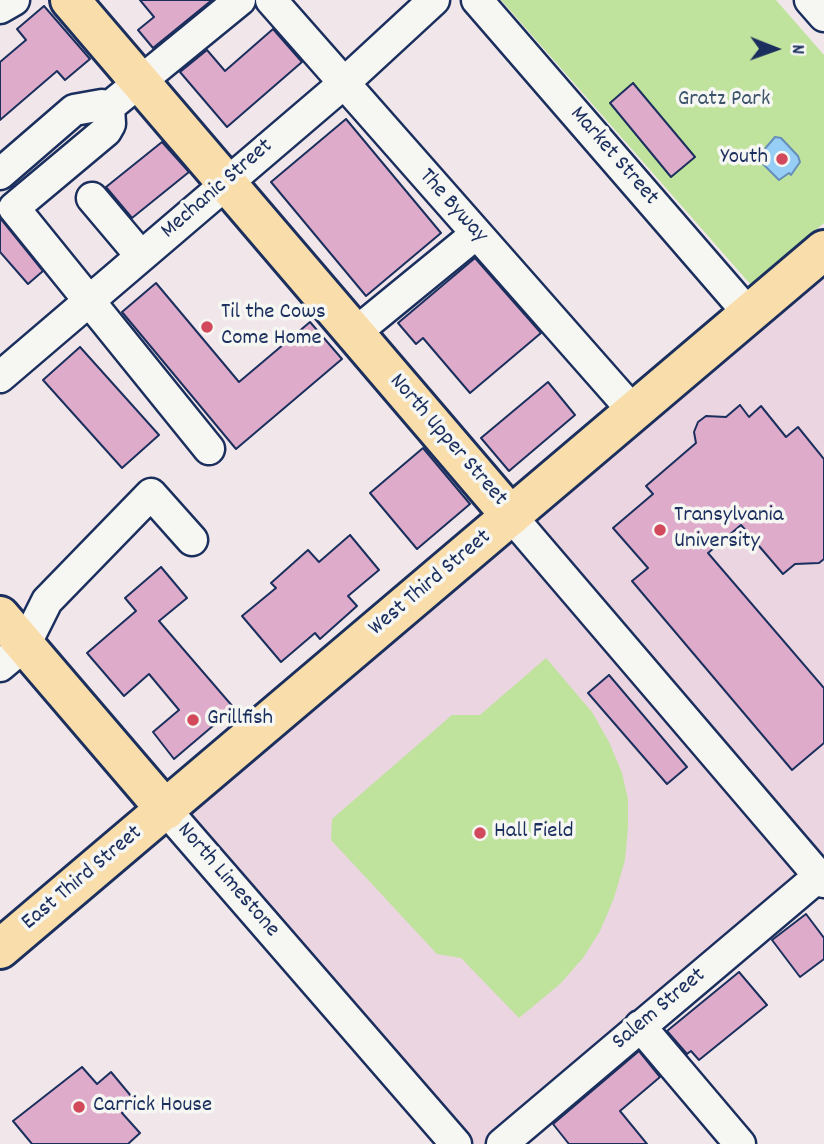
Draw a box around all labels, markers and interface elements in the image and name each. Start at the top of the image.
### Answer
north arrow [740,14,810,84]
text: N [783,44,810,54]
park label: Gratz Park [678,87,770,115]
street label: Market Street [563,102,663,212]
street label: Mechanic Street [156,134,280,246]
place label: Youth [720,145,768,173]
marker: Youth [774,151,790,167]
street label: The Byway [412,164,492,250]
place label: Til the Cows Come Home [221,300,326,354]
marker: Til the Cows Come Home [199,319,215,335]
street label: North Upper Street [382,369,512,513]
place label: Transylvania University [674,503,784,557]
marker: Transylvania University [652,522,668,538]
street label: West Third Street [364,525,498,643]
place label: Grillfish [207,706,273,734]
marker: Grillfish [185,712,201,728]
street label: North Limestone [170,818,284,944]
place label: Hall Field [494,819,574,847]
street label: East Third Street [17,821,149,937]
marker: Hall Field [472,825,488,841]
street label: Salem Street [608,963,712,1057]
place label: Carrick House [93,1093,212,1121]
marker: Carrick House [71,1099,87,1115]

